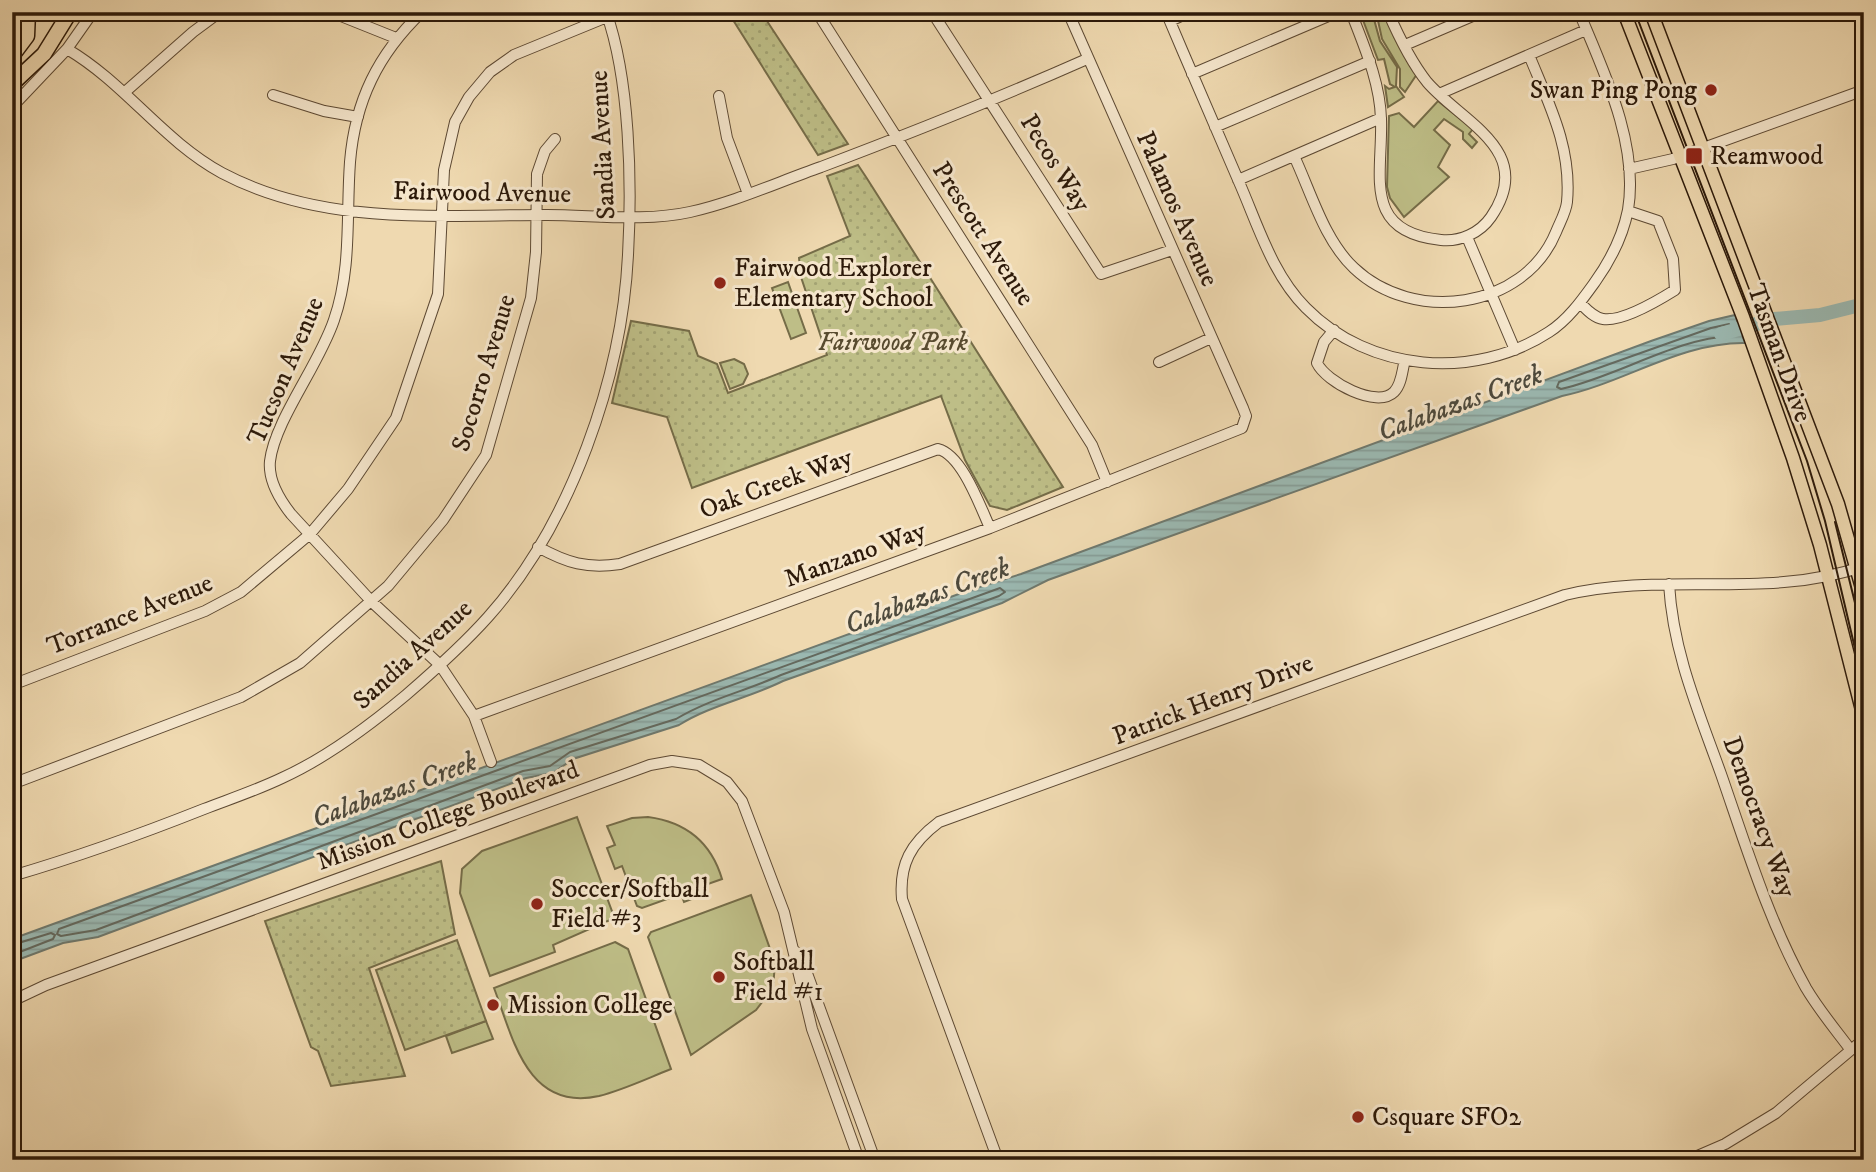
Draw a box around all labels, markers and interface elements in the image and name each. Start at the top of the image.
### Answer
street label: Sandia Avenue [583,70,623,220]
place label: Swan Ping Pong [1530,74,1697,107]
marker: Swan Ping Pong [1703,82,1719,98]
street label: Pecos Way [1012,108,1098,219]
street label: Palamos Avenue [1128,126,1226,292]
place label: Reamwood [1710,140,1823,173]
marker: Reamwood [1684,146,1704,166]
street label: Prescott Avenue [924,156,1042,312]
street label: Fairwood Avenue [393,175,571,211]
place label: Fairwood Explorer Elementary School [734,252,933,315]
marker: Fairwood Explorer Elementary School [712,275,728,291]
street label: Tasman Drive [1739,279,1819,427]
street label: Socorro Avenue [444,290,524,456]
street label: Tucson Avenue [240,292,332,450]
park label: Fairwood Park [818,326,968,359]
water label: Calabazas Creek [1373,357,1548,449]
street label: Oak Creek Way [695,441,858,527]
street label: Manzano Way [780,514,931,596]
water label: Calabazas Creek [840,550,1015,642]
street label: Torrance Avenue [42,567,218,663]
street label: Sandia Avenue [346,593,480,717]
street label: Patrick Henry Drive [1108,647,1318,753]
street label: Democracy Way [1715,732,1804,903]
water label: Calabazas Creek [307,744,482,836]
street label: Mission College Boulevard [312,753,584,879]
place label: Soccer/Softball Field #3 [551,873,709,936]
marker: Soccer/Softball Field #3 [529,896,545,912]
place label: Softball Field #1 [733,946,823,1009]
marker: Softball Field #1 [711,969,727,985]
place label: Mission College [507,989,673,1022]
marker: Mission College [485,997,501,1013]
place label: Csquare SFO2 [1372,1101,1521,1134]
marker: Csquare SFO2 [1350,1109,1366,1125]

